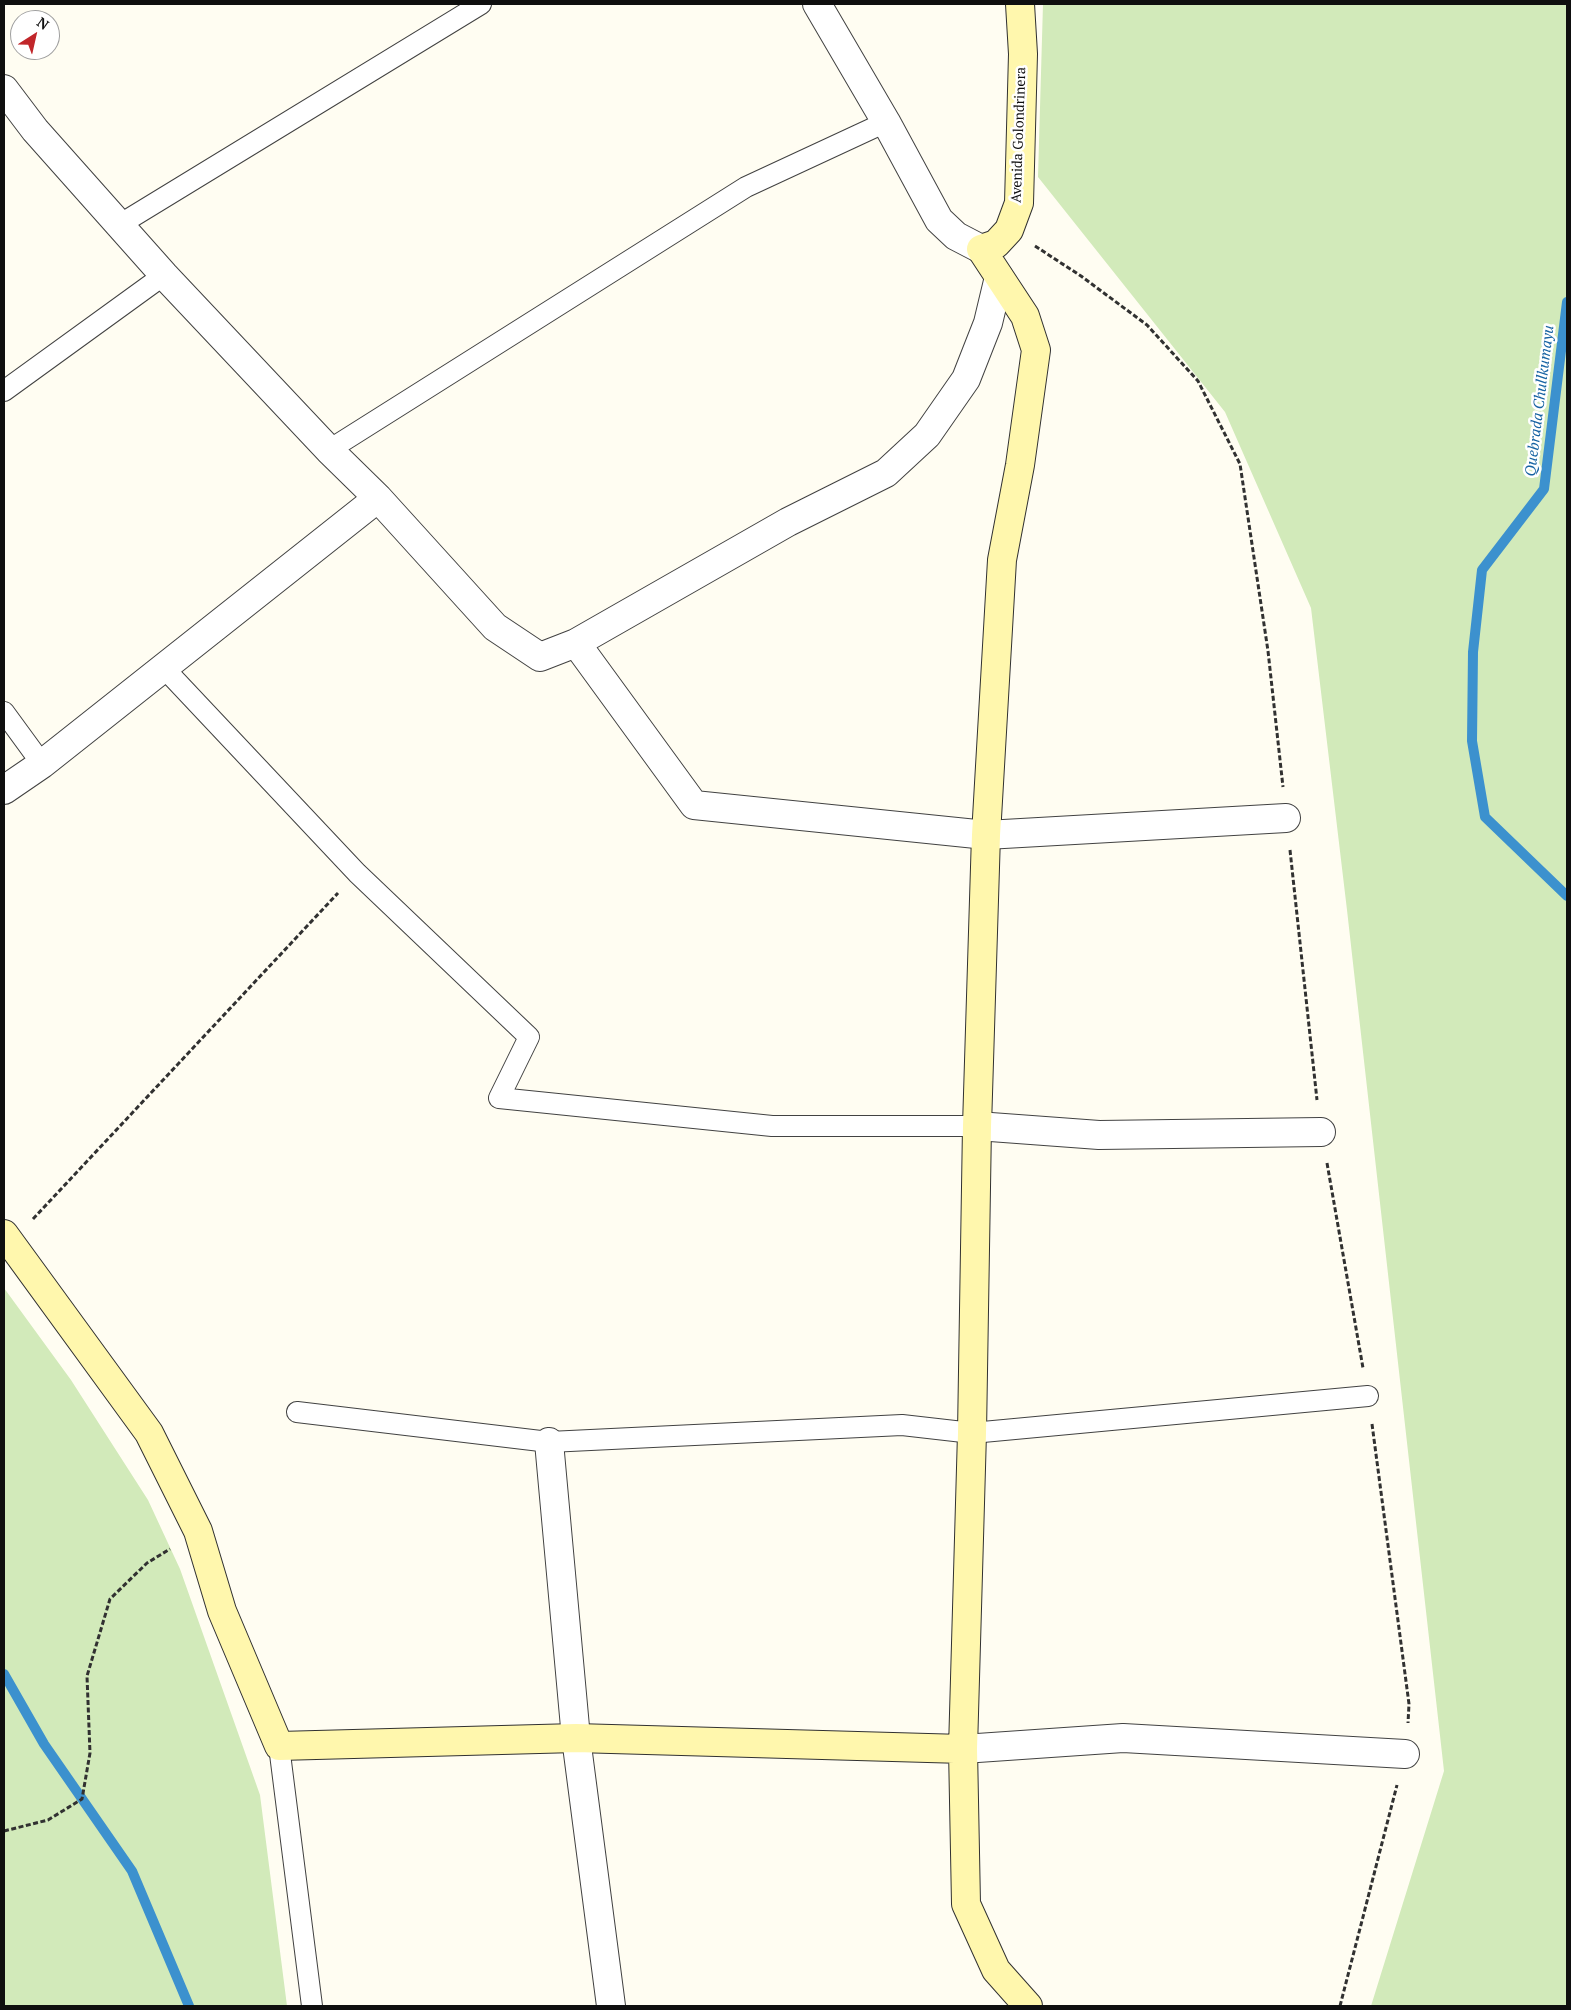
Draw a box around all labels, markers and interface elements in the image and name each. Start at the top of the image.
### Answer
north arrow [10,10,60,60]
text: N [34,12,53,34]
street label: Avenida Golondrinera [1008,67,1030,203]
water label: Quebrada Chullkumayu [1522,324,1558,478]

